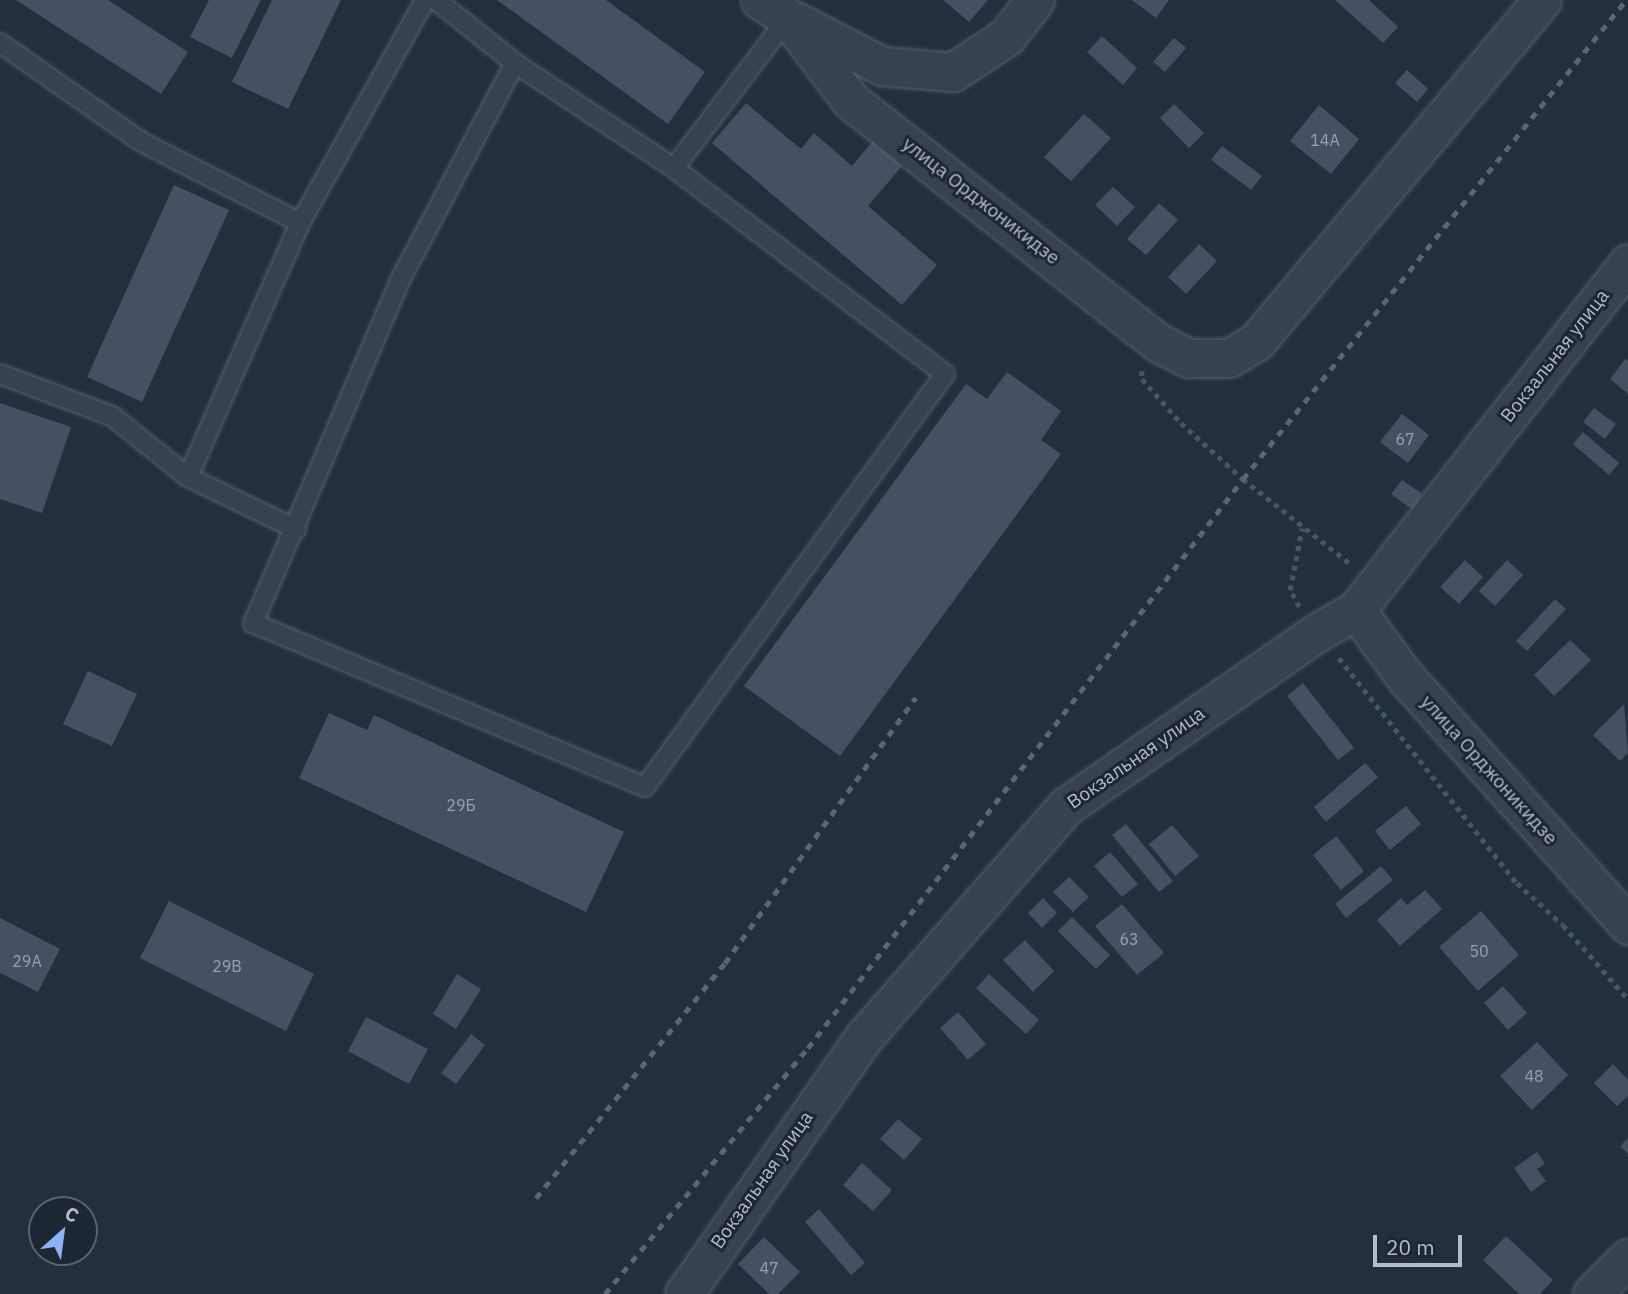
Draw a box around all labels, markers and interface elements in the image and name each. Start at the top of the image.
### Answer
house number: 14А [1310,130,1340,150]
street label: улица Орджоникидзе [898,133,1064,269]
street label: Вокзальная улица [1496,285,1614,427]
house number: 67 [1395,429,1415,449]
street label: улица Орджоникидзе [1416,691,1562,849]
street label: Вокзальная улица [1063,702,1209,814]
house number: 29Б [446,795,476,815]
house number: 63 [1119,929,1139,949]
house number: 50 [1469,941,1489,961]
house number: 29А [12,951,42,971]
house number: 29В [212,956,242,976]
house number: 48 [1524,1066,1544,1086]
street label: Вокзальная улица [706,1107,818,1253]
north arrow [28,1196,98,1266]
text: С [61,1201,83,1228]
scale bar [1376,1220,1465,1264]
text: 20 m [1386,1233,1435,1261]
house number: 47 [759,1258,779,1278]

